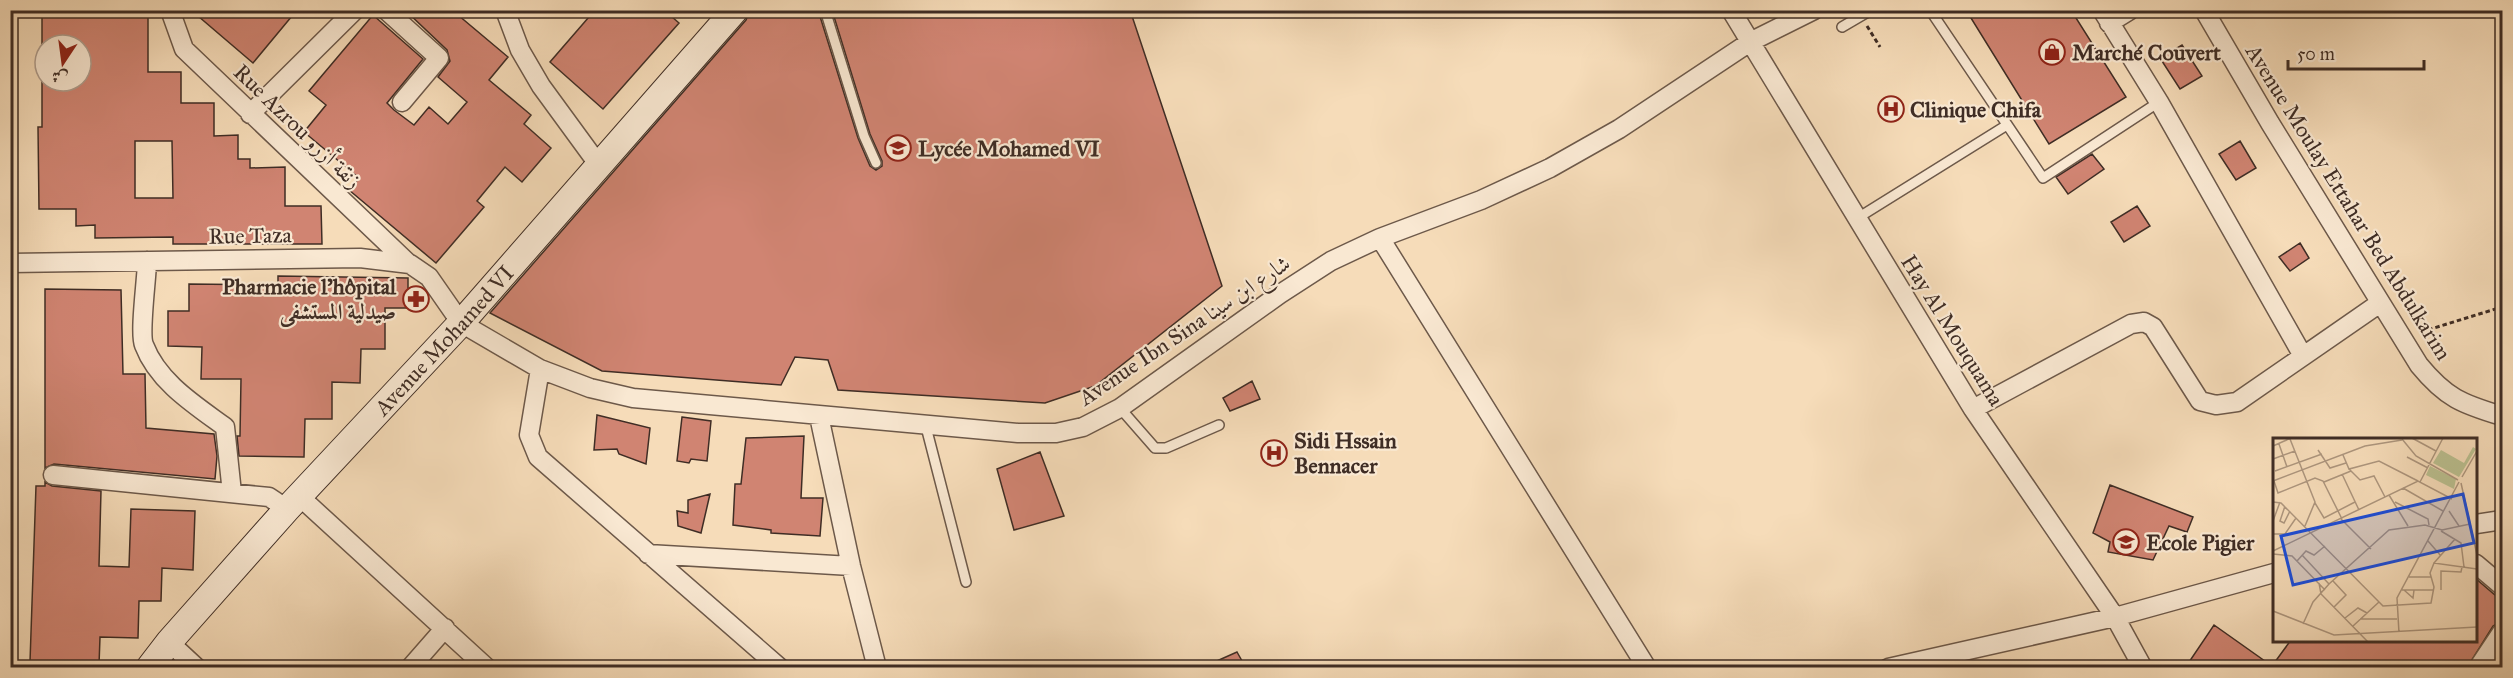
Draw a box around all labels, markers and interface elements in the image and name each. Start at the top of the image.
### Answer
north arrow [33,33,93,93]
scale bar [2288,33,2424,71]
shop icon: Marché Couvert [2037,37,2067,67]
place label: Marché Couvert [2072,39,2221,66]
street label: Avenue Moulay Ettahar Bed Abdulkarim [2239,39,2458,366]
text: 50 m [2297,43,2335,65]
street label: Rue Azrou زنقة أزرو [228,57,369,194]
text: ش [50,66,70,88]
hospital icon: Clinique Chifa [1876,94,1906,124]
place label: Clinique Chifa [1910,96,2042,123]
school or university icon: Lycée Mohamed VI [883,133,913,163]
place label: Lycée Mohamed VI [918,135,1100,162]
street label: Rue Taza [208,221,293,250]
street label: Avenue Ibn Sina شارع ابن سينا [1073,250,1298,416]
street label: Hay Al Mouquama [1895,250,2010,412]
street label: Avenue Mohamed VI [368,260,519,422]
place label: Pharmacie l'hôpital صيدلية المستشفى [222,273,397,328]
pharmacy icon: Pharmacie l'hôpital صيدلية المستشفى [401,284,431,314]
place label: Sidi Hssain Bennacer [1294,427,1397,479]
hospital icon: Sidi Hssain Bennacer [1259,438,1289,468]
inset map [2273,438,2477,642]
school or university icon: Ecole Pigier [2111,527,2141,557]
place label: Ecole Pigier [2146,529,2255,556]

